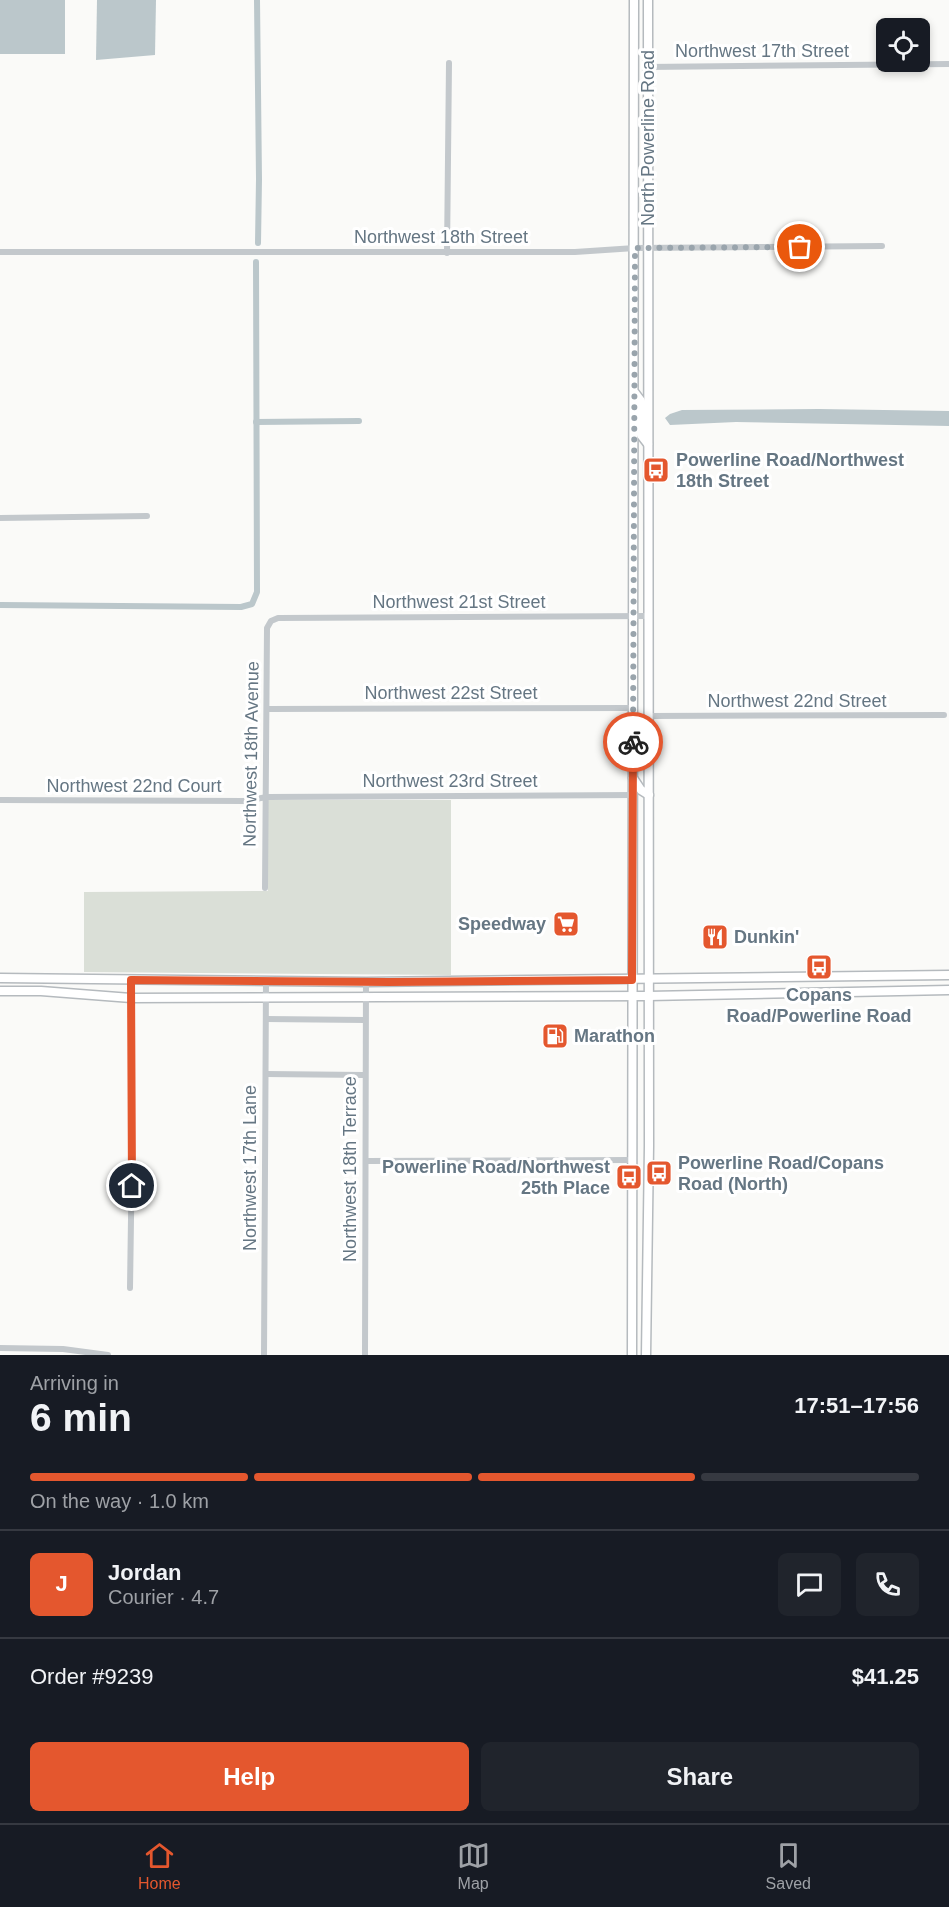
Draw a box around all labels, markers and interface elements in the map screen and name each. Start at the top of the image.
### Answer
map controls [876,18,930,72]
button: locate [876,18,930,72]
street label: Northwest 17th Street [675,41,849,61]
street label: North Powerline Road [638,50,658,226]
pin [774,221,825,272]
street label: Northwest 18th Street [354,227,528,247]
icon: bag [783,230,816,263]
place label: Powerline Road/Northwest 18th Street [676,450,904,491]
bus stop icon: Powerline Road/Northwest 18th Street [641,455,671,485]
street label: Northwest 21st Street [372,592,546,612]
street label: Northwest 18th Avenue [239,661,263,847]
street label: Northwest 22st Street [364,683,538,703]
street label: Northwest 22nd Street [707,691,887,711]
courier [603,712,663,772]
icon: bike [617,726,650,759]
street label: Northwest 23rd Street [362,771,538,791]
street label: Northwest 22nd Court [46,776,222,796]
supermarket icon: Speedway [551,909,581,939]
place label: Speedway [458,914,546,934]
restaurant icon: Dunkin' [700,922,730,952]
place label: Dunkin' [734,927,799,947]
bus stop icon: Copans Road/Powerline Road [804,952,834,982]
place label: Copans Road/Powerline Road [726,985,912,1026]
fuel station icon: Marathon [540,1021,570,1051]
place label: Marathon [574,1026,655,1046]
street label: Northwest 18th Terrace [340,1076,360,1262]
street label: Northwest 17th Lane [240,1085,260,1251]
place label: Powerline Road/Copans Road (North) [678,1153,884,1194]
place label: Powerline Road/Northwest 25th Place [382,1157,610,1198]
bus stop icon: Powerline Road/Copans Road (North) [644,1158,674,1188]
pin [106,1160,157,1211]
bus stop icon: Powerline Road/Northwest 25th Place [614,1162,644,1192]
icon: home [115,1169,148,1202]
text: Arriving in [30,1372,119,1394]
text: 17:51–17:56 [794,1393,919,1418]
text: 6 min [30,1396,132,1439]
text: On the way · 1.0 km [30,1490,209,1512]
button: chat [778,1553,841,1616]
button: phone [856,1553,919,1616]
text: Jordan [108,1560,181,1585]
text: J [55,1571,68,1596]
text: Courier · 4.7 [108,1586,219,1608]
text: Order #9239 [30,1664,154,1689]
text: $41.25 [852,1664,919,1689]
button: Help [30,1742,469,1811]
button: Share [481,1742,919,1811]
tab: Home [138,1839,181,1893]
tab: Map [457,1839,490,1893]
tab: Saved [766,1839,811,1893]

